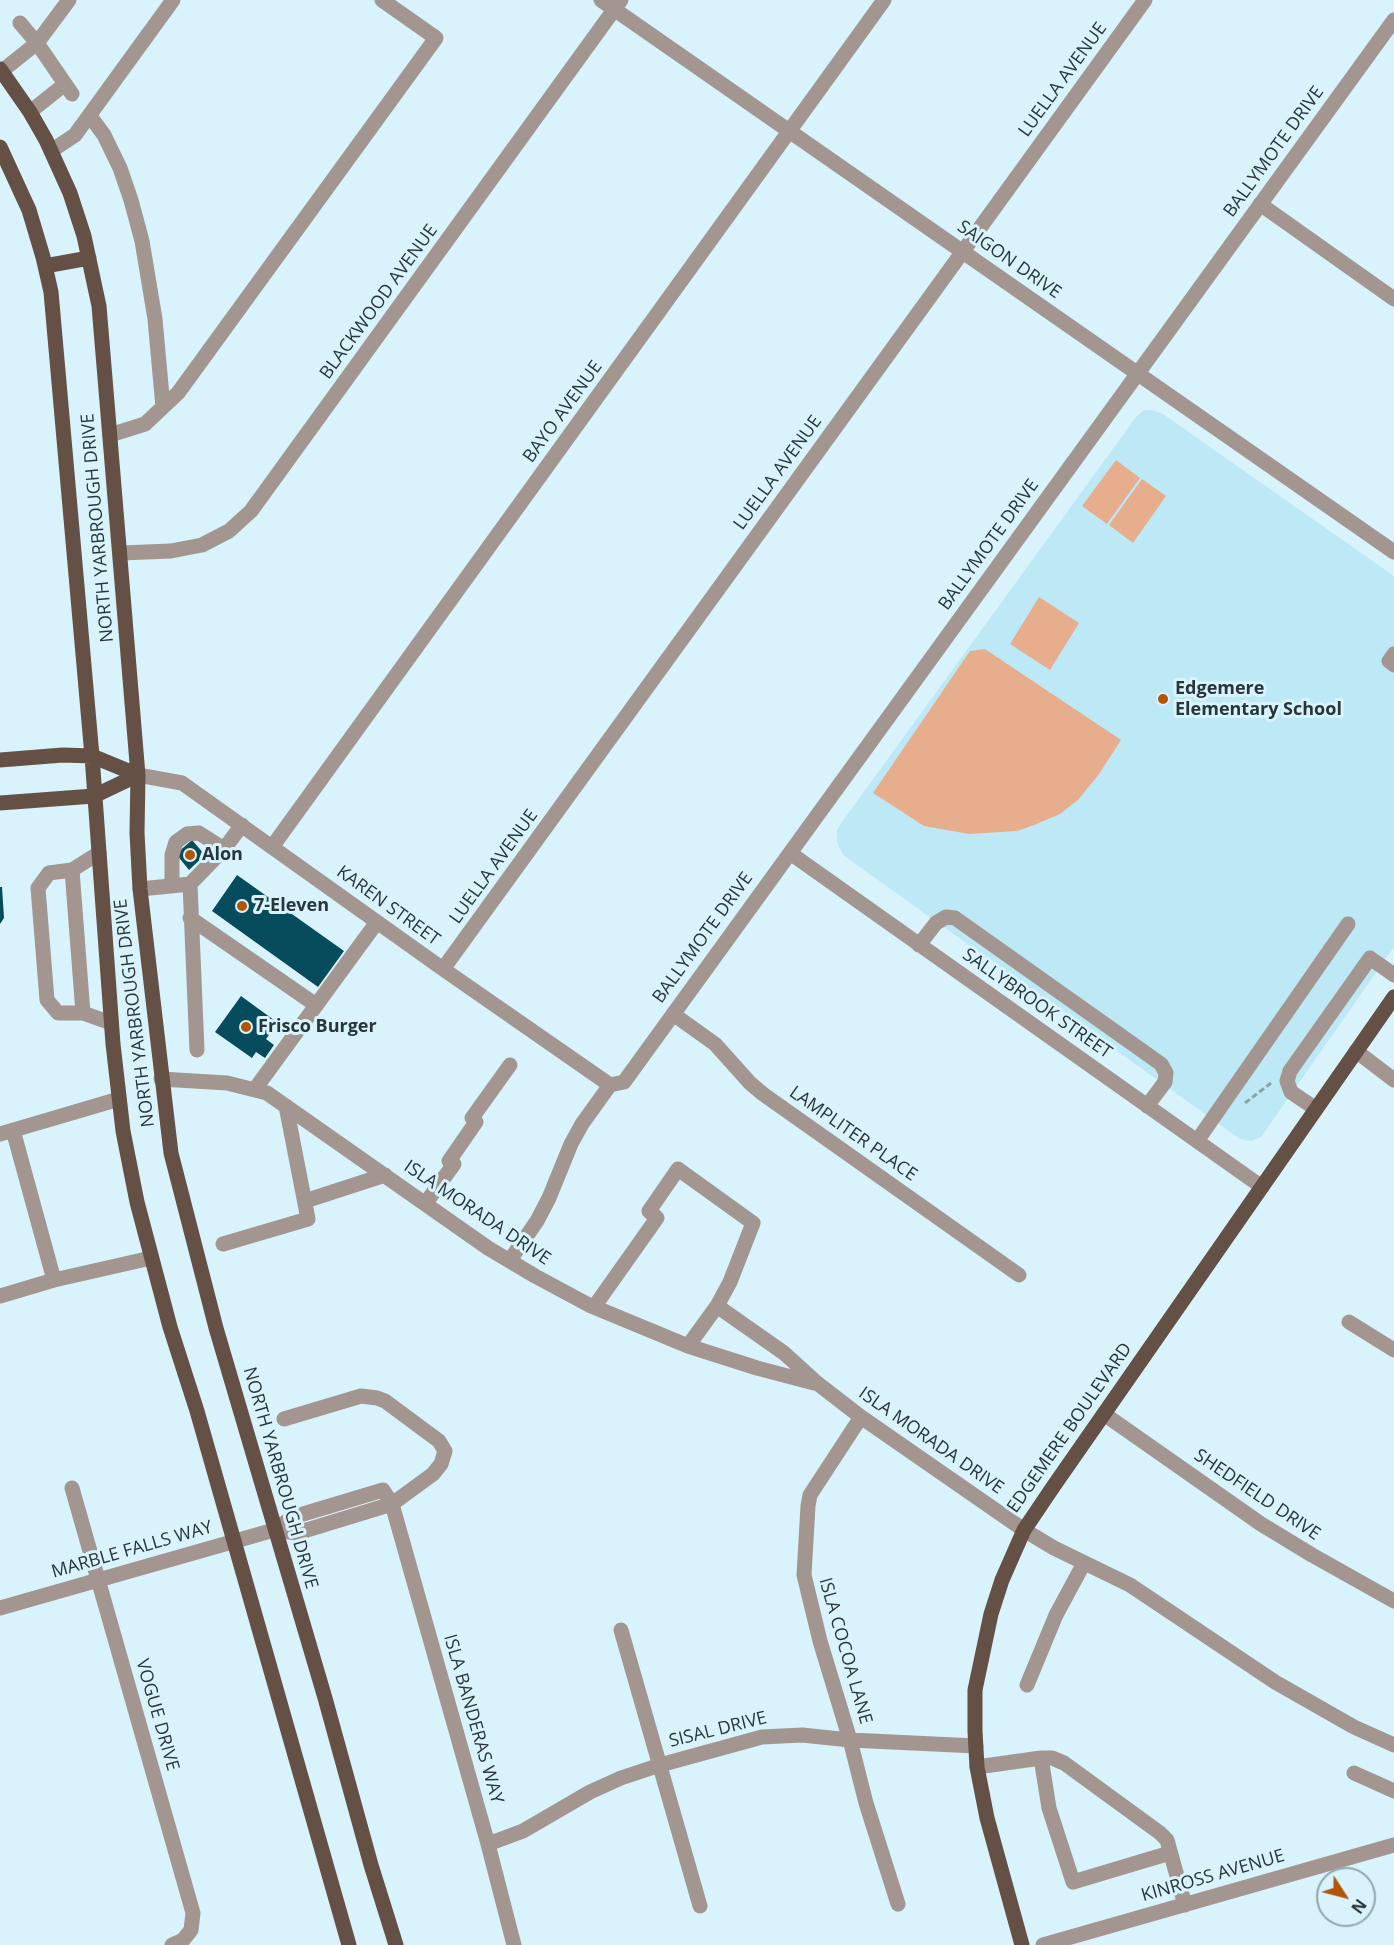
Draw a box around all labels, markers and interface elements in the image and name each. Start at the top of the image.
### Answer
street label: LUELLA AVENUE [1014,19,1112,141]
street label: BALLYMOTE DRIVE [1219,82,1329,222]
street label: SAIGON DRIVE [953,216,1065,304]
street label: BLACKWOOD AVENUE [316,220,442,384]
street label: BAYO AVENUE [519,357,607,467]
street label: LUELLA AVENUE [729,412,827,534]
street label: NORTH YARBROUGH DRIVE [77,413,119,643]
street label: BALLYMOTE DRIVE [934,475,1044,615]
place label: Edgemere Elementary School [1175,678,1342,720]
marker: Edgemere Elementary School [1156,692,1170,706]
street label: LUELLA AVENUE [445,806,543,928]
place label: Alon [202,844,243,866]
marker: Alon [183,848,197,862]
street label: KAREN STREET [332,861,444,951]
street label: BALLYMOTE DRIVE [648,868,758,1008]
place label: 7-Eleven [254,895,329,917]
street label: NORTH YARBROUGH DRIVE [110,898,160,1128]
marker: 7-Eleven [235,899,249,913]
street label: SALLYBROOK STREET [958,944,1116,1064]
place label: Frisco Burger [258,1016,377,1038]
marker: Frisco Burger [239,1020,253,1034]
street label: LAMPLITER PLACE [785,1082,921,1186]
street label: ISLA MORADA DRIVE [400,1156,554,1270]
street label: EDGEMERE BOULEVARD [1003,1339,1137,1517]
street label: NORTH YARBROUGH DRIVE [238,1365,322,1591]
street label: ISLA MORADA DRIVE [854,1383,1008,1499]
street label: SHEDFIELD DRIVE [1190,1445,1324,1545]
street label: MARBLE FALLS WAY [49,1517,215,1583]
street label: ISLA COCOA LANE [814,1575,876,1727]
street label: ISLA BANDERAS WAY [438,1632,508,1806]
street label: VOGUE DRIVE [131,1656,183,1774]
street label: SISAL DRIVE [667,1707,769,1753]
street label: KINROSS AVENUE [1139,1845,1287,1907]
north arrow [1316,1867,1376,1927]
text: N [1346,1895,1372,1918]

